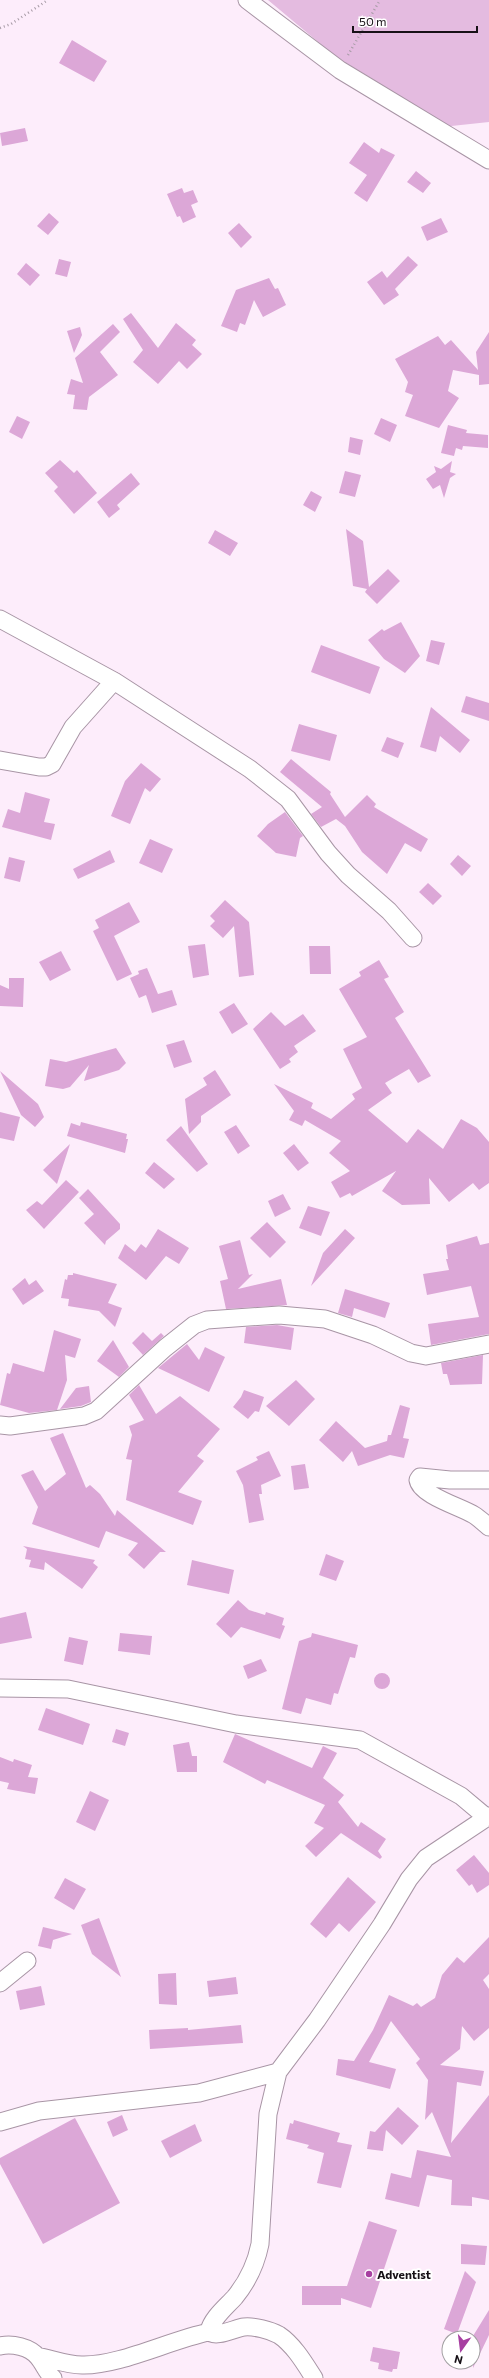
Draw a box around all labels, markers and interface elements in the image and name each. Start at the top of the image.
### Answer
scale bar [353,8,477,34]
text: 50 m [359,14,387,28]
place label: Adventist [377,2267,431,2281]
marker: Adventist [364,2269,374,2279]
north arrow [441,2330,481,2370]
text: N [453,2353,464,2367]

